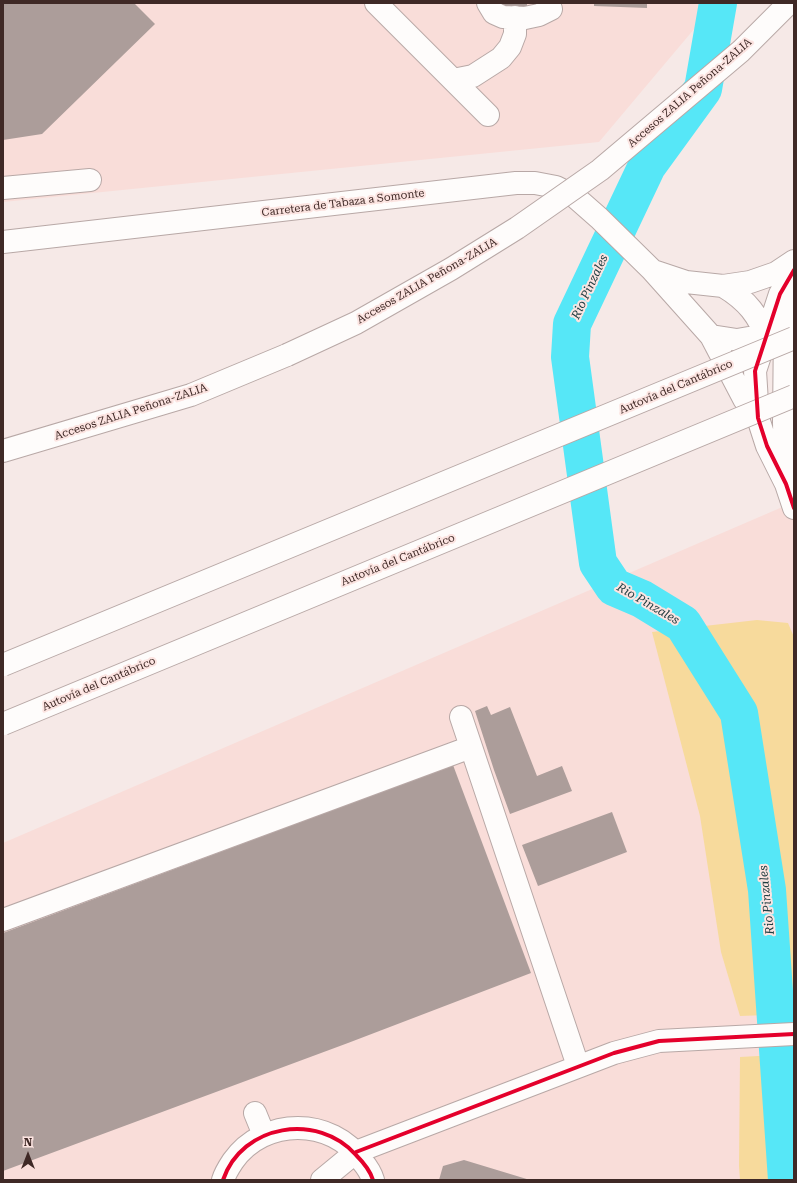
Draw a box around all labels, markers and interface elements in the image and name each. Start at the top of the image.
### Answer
street label: Accesos ZALIA Peñona-ZALIA [625,36,755,150]
street label: Carretera de Tabaza a Somonte [261,186,425,220]
street label: Accesos ZALIA Peñona-ZALIA [355,235,499,327]
water label: Rio Pinzales [569,252,611,322]
street label: Autovía del Cantábrico [617,357,735,417]
street label: Accesos ZALIA Peñona-ZALIA [53,381,209,443]
street label: Autovía del Cantábrico [339,531,457,589]
water label: Rio Pinzales [614,580,682,628]
street label: Autovía del Cantábrico [40,654,158,714]
water label: Rio Pinzales [756,865,778,935]
north arrow [8,1135,48,1175]
text: N [24,1136,32,1149]

